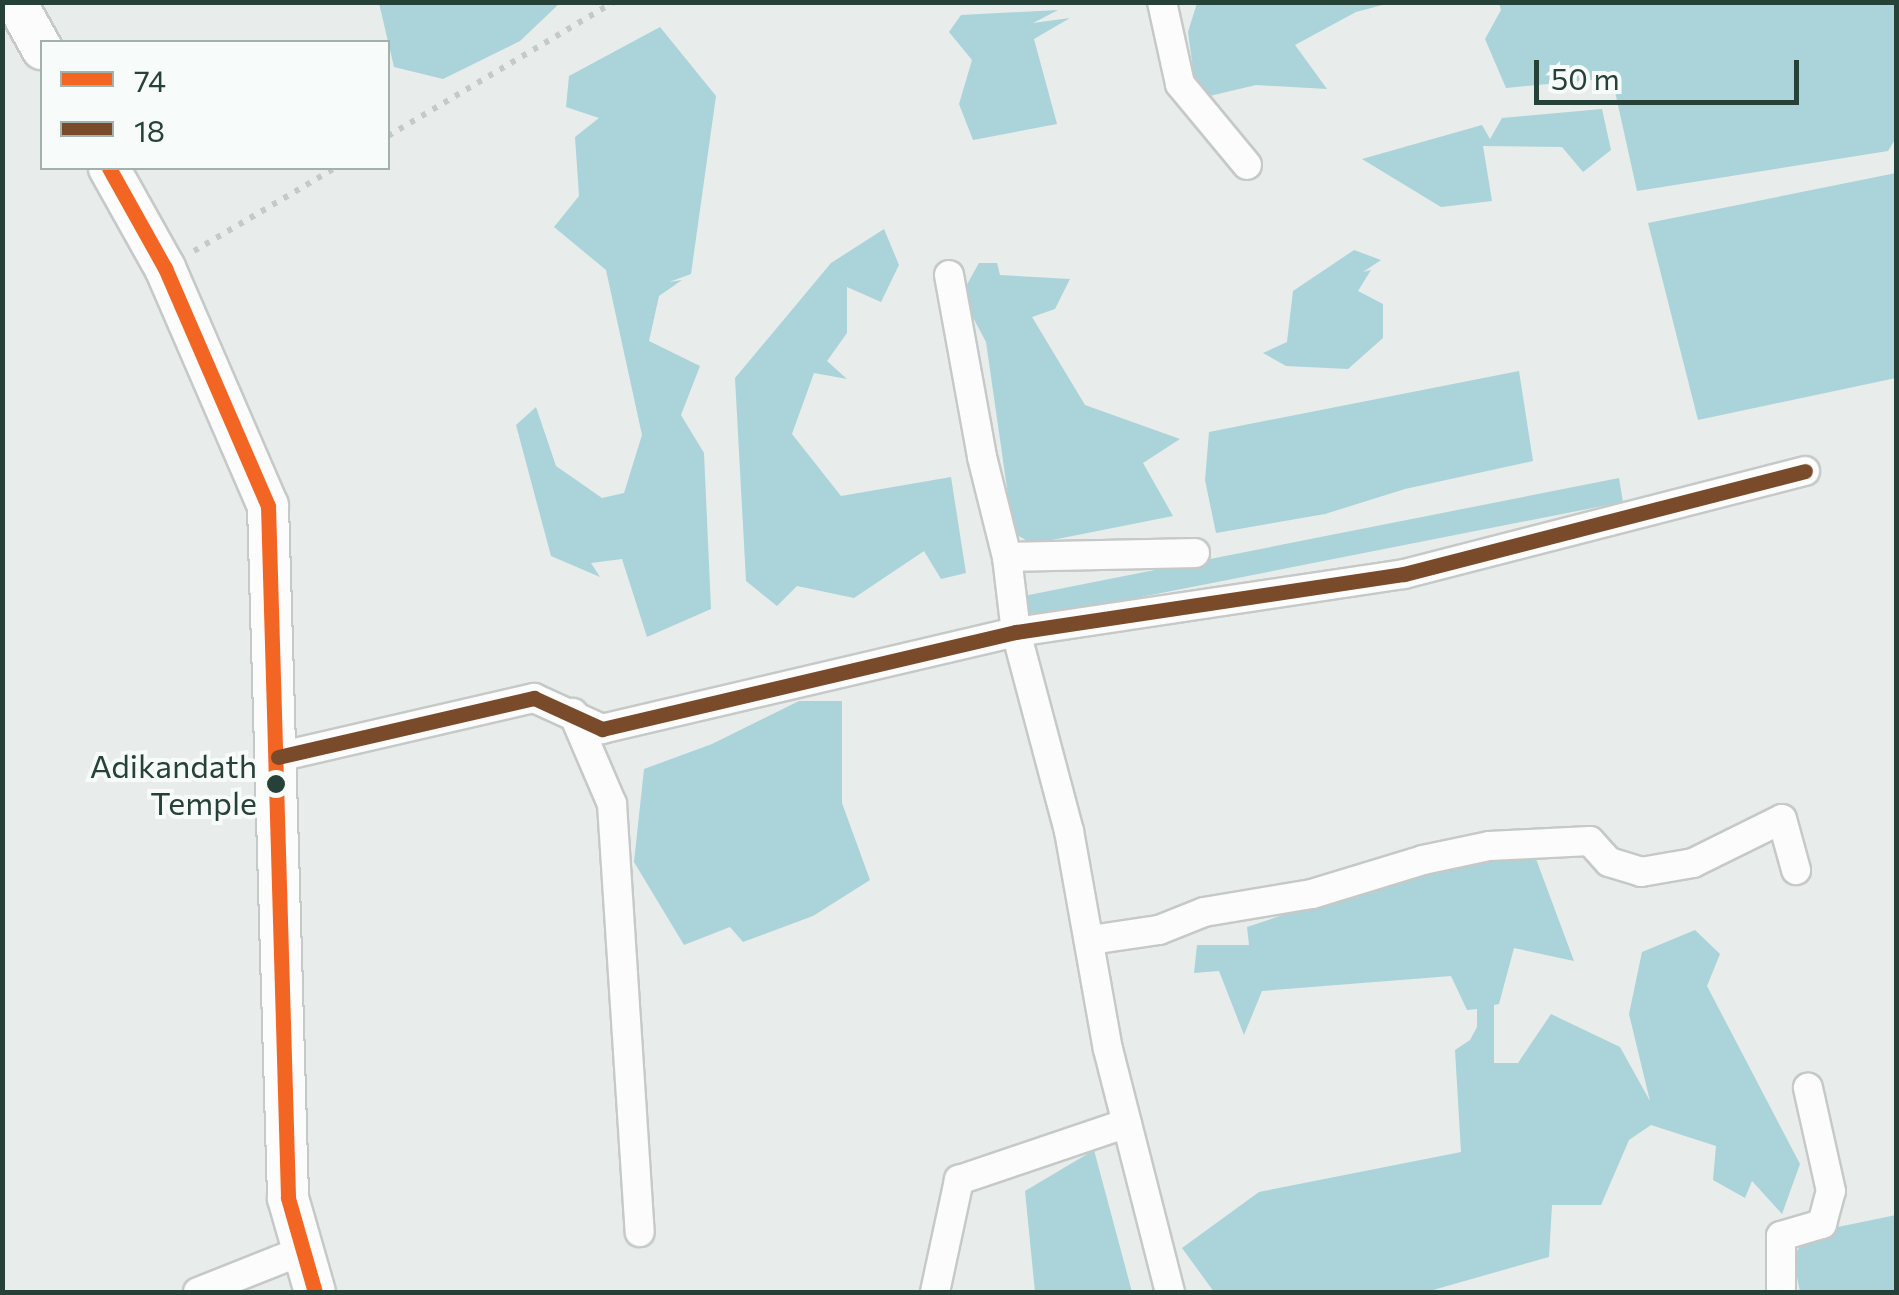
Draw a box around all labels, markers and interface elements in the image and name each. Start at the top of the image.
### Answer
legend [40,40,390,170]
scale bar [1539,40,1804,102]
text: 50 m [1551,59,1620,96]
text: 74 [134,61,166,98]
text: 18 [134,111,165,148]
place label: Adikandath Temple [90,747,257,822]
marker: Adikandath Temple [266,774,286,794]

